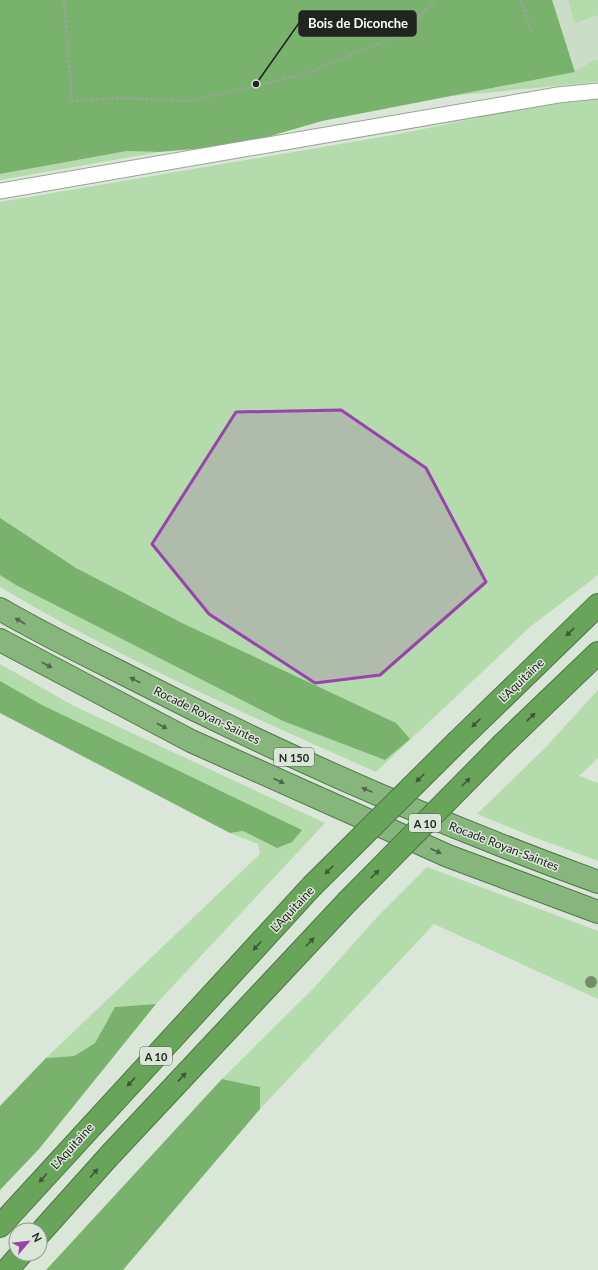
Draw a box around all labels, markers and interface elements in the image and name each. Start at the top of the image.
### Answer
callout: Bois de Diconche [299,11,416,36]
text: Bois de Diconche [308,15,408,31]
one-way arrow [14,617,26,624]
one-way arrow [565,627,575,637]
street label: L'Aquitaine [495,655,547,705]
one-way arrow [41,661,53,668]
one-way arrow [130,677,141,683]
street label: Rocade Royan-Saintes [151,683,263,747]
one-way arrow [526,712,536,722]
one-way arrow [471,718,481,727]
one-way arrow [156,722,167,729]
road number: N 150 [274,748,314,766]
one-way arrow [415,773,425,783]
one-way arrow [461,777,471,787]
one-way arrow [274,778,285,784]
one-way arrow [360,787,372,793]
road number: A 10 [409,814,441,832]
street label: Rocade Royan-Saintes [447,818,561,874]
one-way arrow [431,848,442,854]
one-way arrow [324,865,333,875]
one-way arrow [370,869,380,879]
street label: L'Aquitaine [267,883,317,935]
one-way arrow [305,937,315,947]
one-way arrow [253,941,262,951]
road number: A 10 [140,1047,172,1065]
one-way arrow [178,1072,187,1083]
one-way arrow [126,1077,136,1087]
street label: L'Aquitaine [47,1120,97,1172]
one-way arrow [89,1168,98,1177]
one-way arrow [38,1173,48,1183]
north arrow [8,1222,48,1262]
text: N [30,1230,45,1244]

